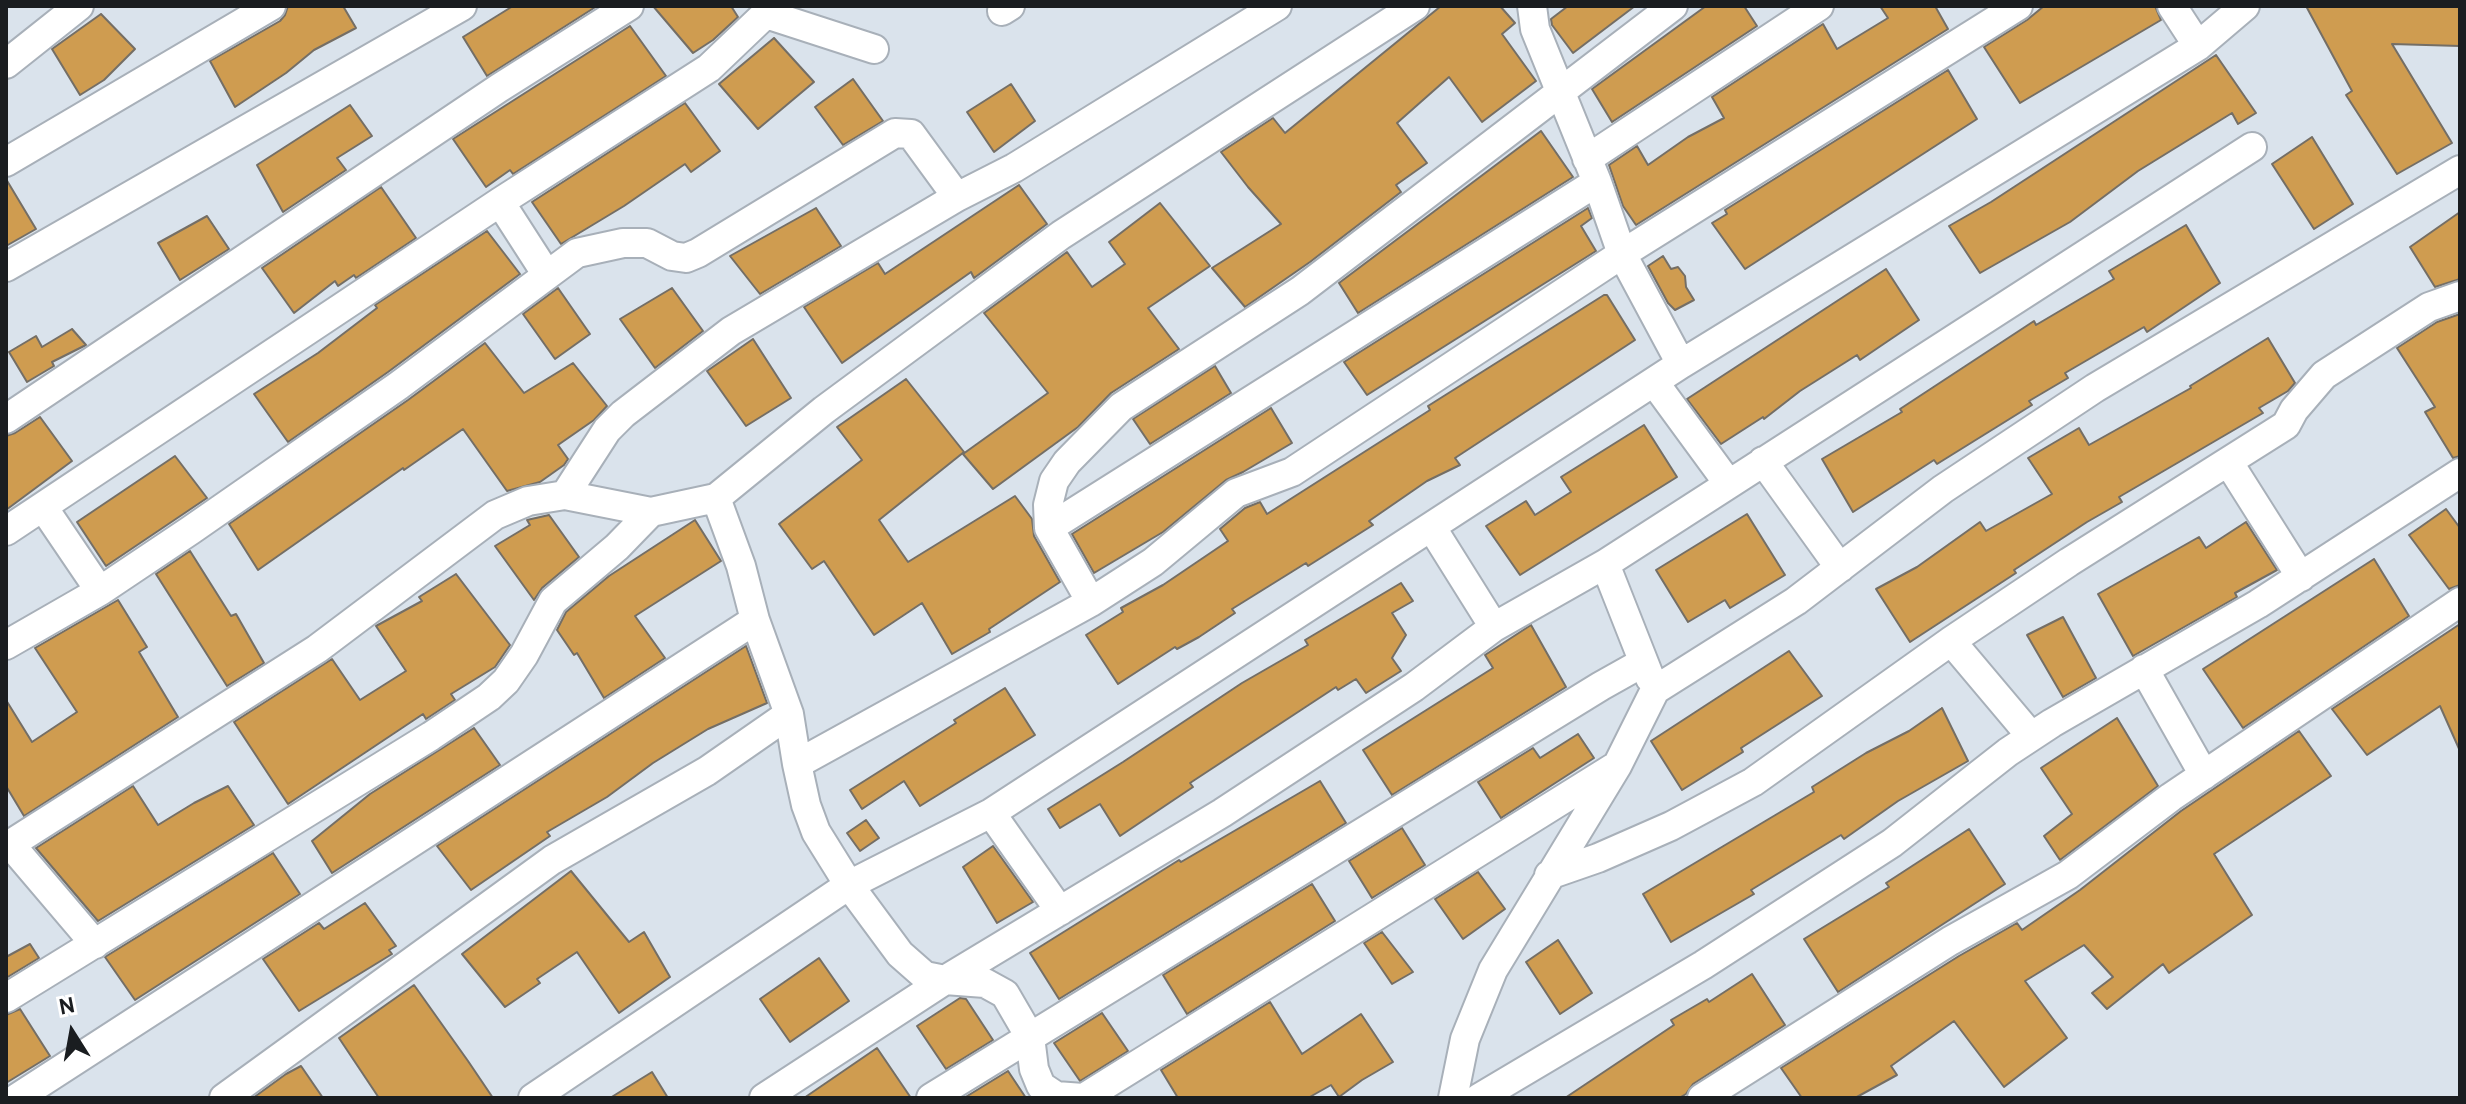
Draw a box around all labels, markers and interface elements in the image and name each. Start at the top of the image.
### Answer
north arrow [32,992,112,1072]
text: N [57,993,78,1023]

